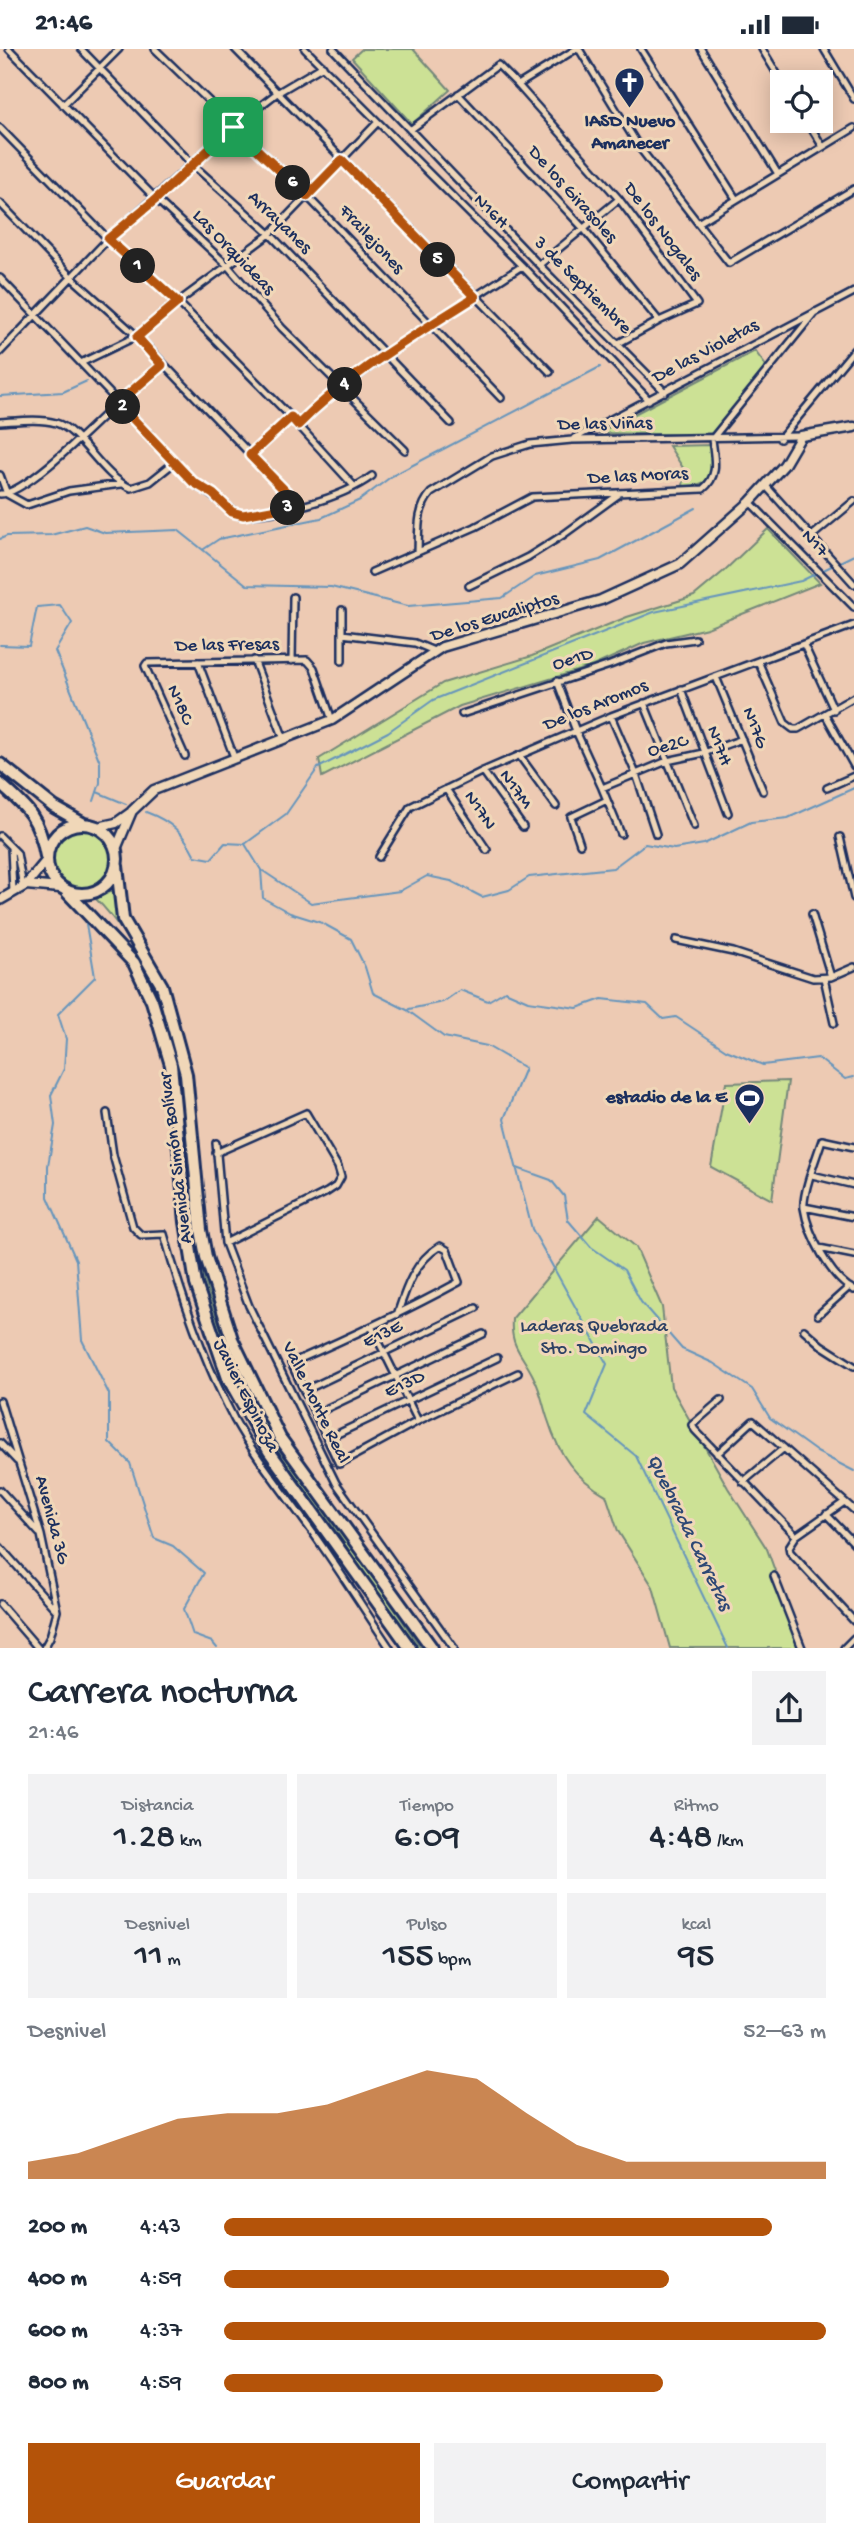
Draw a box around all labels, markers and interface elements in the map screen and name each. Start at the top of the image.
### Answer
text: 21:46 [35,9,92,40]
church icon: IASD Nuevo Amanecer [613,66,647,110]
map controls [770,70,833,133]
button: locate [770,70,833,133]
pin [203,97,263,157]
icon: arrive [214,108,252,146]
place label: IASD Nuevo Amanecer [585,111,676,156]
street label: De los Girasoles [521,140,623,249]
pin: 6 [276,165,310,201]
text: 6 [288,171,297,194]
street label: De los Nogales [616,177,707,286]
street label: Arrayanes [242,187,317,260]
street label: N16H [468,190,513,235]
street label: Frailejones [332,200,410,280]
street label: Las Orquideas [186,205,280,301]
street label: 3 de Septiembre [527,231,636,340]
pin: 5 [420,243,456,277]
text: 5 [433,248,443,271]
pin: 1 [120,249,156,283]
text: 1 [134,254,141,277]
street label: De las Violetas [647,314,764,391]
pin: 4 [328,367,362,403]
text: 4 [340,373,349,396]
pin: 2 [106,389,140,425]
text: 2 [118,395,127,418]
street label: De las Viñas [556,413,653,437]
street label: De las Moras [585,463,690,491]
pin: 3 [270,491,306,525]
text: 3 [283,496,292,519]
street label: N17 [795,525,833,564]
street label: De los Eucaliptos [426,587,563,649]
street label: De las Fresas [173,634,280,658]
street label: Oe1D [550,643,597,677]
street label: De los Aromos [539,674,652,738]
street label: N18C [160,682,198,730]
street label: N17G [735,704,773,753]
street label: N17H [700,723,736,769]
street label: Oe2C [645,730,692,764]
street label: N17M [493,766,537,815]
street label: N17N [458,787,500,835]
street label: Avenida Simón Bolívar [155,1069,199,1245]
sports icon: estadio de la E [733,1081,767,1125]
place label: estadio de la E [605,1087,728,1110]
street label: E13E [359,1315,408,1354]
park label: Laderas Quebrada Sto. Domingo [520,1316,669,1361]
street label: Javier Espinoza [207,1335,284,1458]
street label: Valle Monte Real [275,1338,354,1468]
street label: E13D [381,1365,429,1404]
water label: Quebrada Carretas [639,1451,738,1617]
street label: Avenida 3G [28,1473,74,1568]
button: share [752,1671,826,1745]
text: Carrera nocturna [28,1672,296,1716]
text: 21:46 [28,1720,78,1747]
text: Distancia [122,1795,194,1818]
text: Tiempo [400,1795,454,1818]
text: Ritmo [674,1795,719,1818]
text: 1.28 [114,1818,175,1859]
text: 6:09 [394,1818,460,1859]
text: 4:48 [649,1818,712,1859]
text: km [175,1830,202,1853]
text: /km [712,1830,743,1853]
text: Desnivel [125,1914,190,1937]
text: Pulso [407,1914,447,1937]
text: kcal [681,1914,711,1937]
text: 11 [135,1937,163,1978]
text: 155 [383,1937,434,1978]
text: 95 [678,1937,714,1978]
text: m [163,1949,181,1972]
text: bpm [434,1949,471,1972]
text: Desnivel [28,2019,106,2046]
text: 52–63 m [743,2019,826,2046]
text: 200 m [28,2214,87,2241]
text: 4:43 [140,2214,181,2241]
text: 400 m [28,2266,87,2293]
text: 4:59 [140,2266,182,2293]
text: 600 m [28,2318,88,2345]
text: 4:37 [140,2318,182,2345]
text: 800 m [28,2370,89,2397]
text: 4:59 [140,2370,182,2397]
button: Guardar [28,2443,420,2523]
button: Compartir [434,2443,826,2523]

